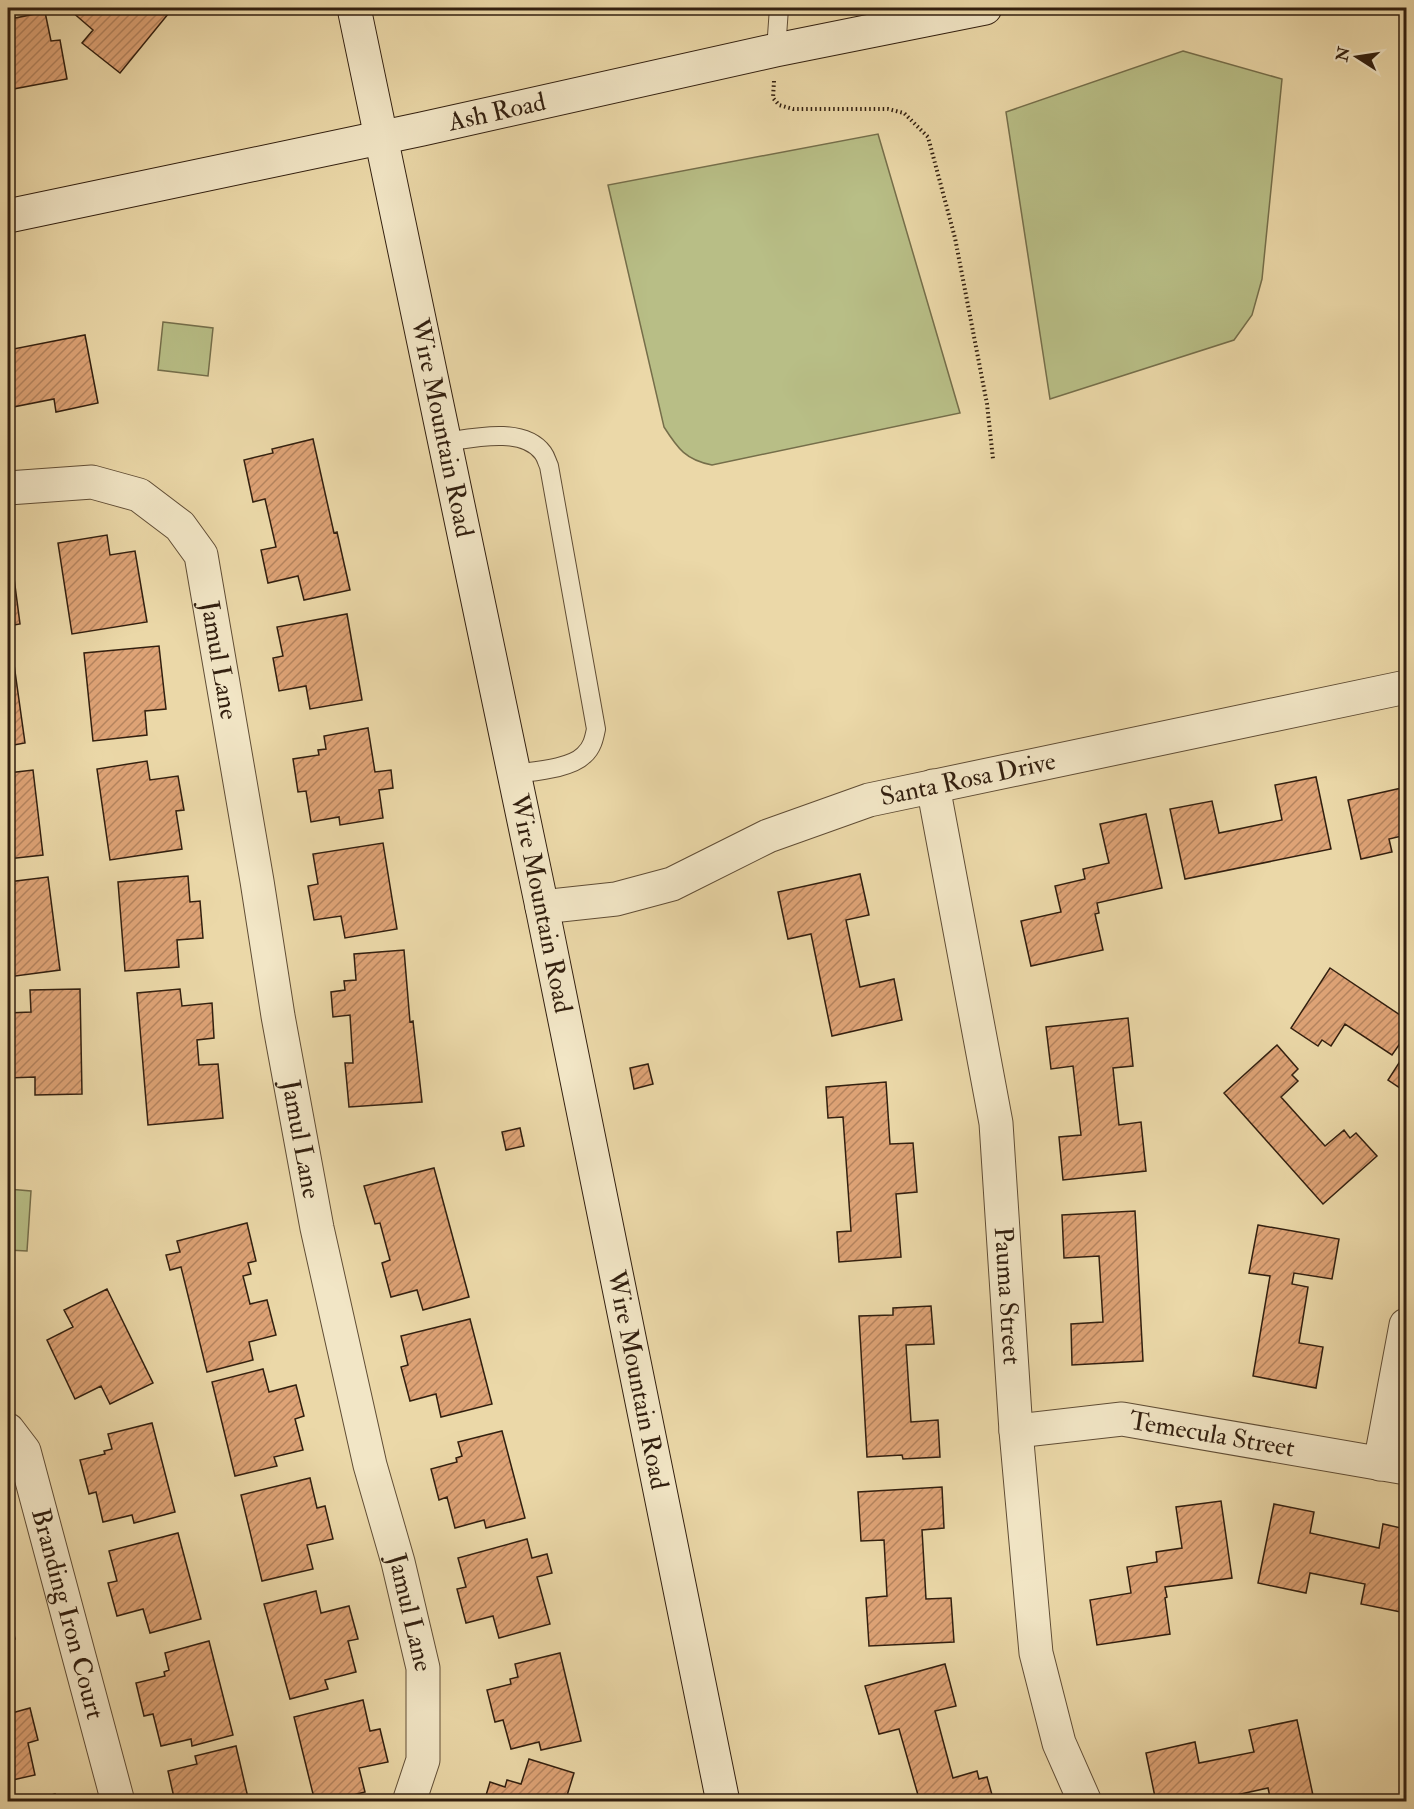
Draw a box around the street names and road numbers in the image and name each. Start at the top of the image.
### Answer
street label: Ash Road [444,86,549,139]
street label: Wire Mountain Road [403,315,480,540]
street label: Jamul Lane [193,597,245,722]
street label: Santa Rosa Drive [877,745,1059,813]
street label: Wire Mountain Road [503,790,579,1016]
street label: Jamul Lane [274,1076,327,1201]
street label: Pauma Street [987,1226,1028,1366]
street label: Wire Mountain Road [600,1267,675,1492]
street label: Temecula Street [1127,1405,1297,1465]
street label: Branding Iron Court [24,1505,111,1723]
street label: Jamul Lane [380,1549,439,1675]

